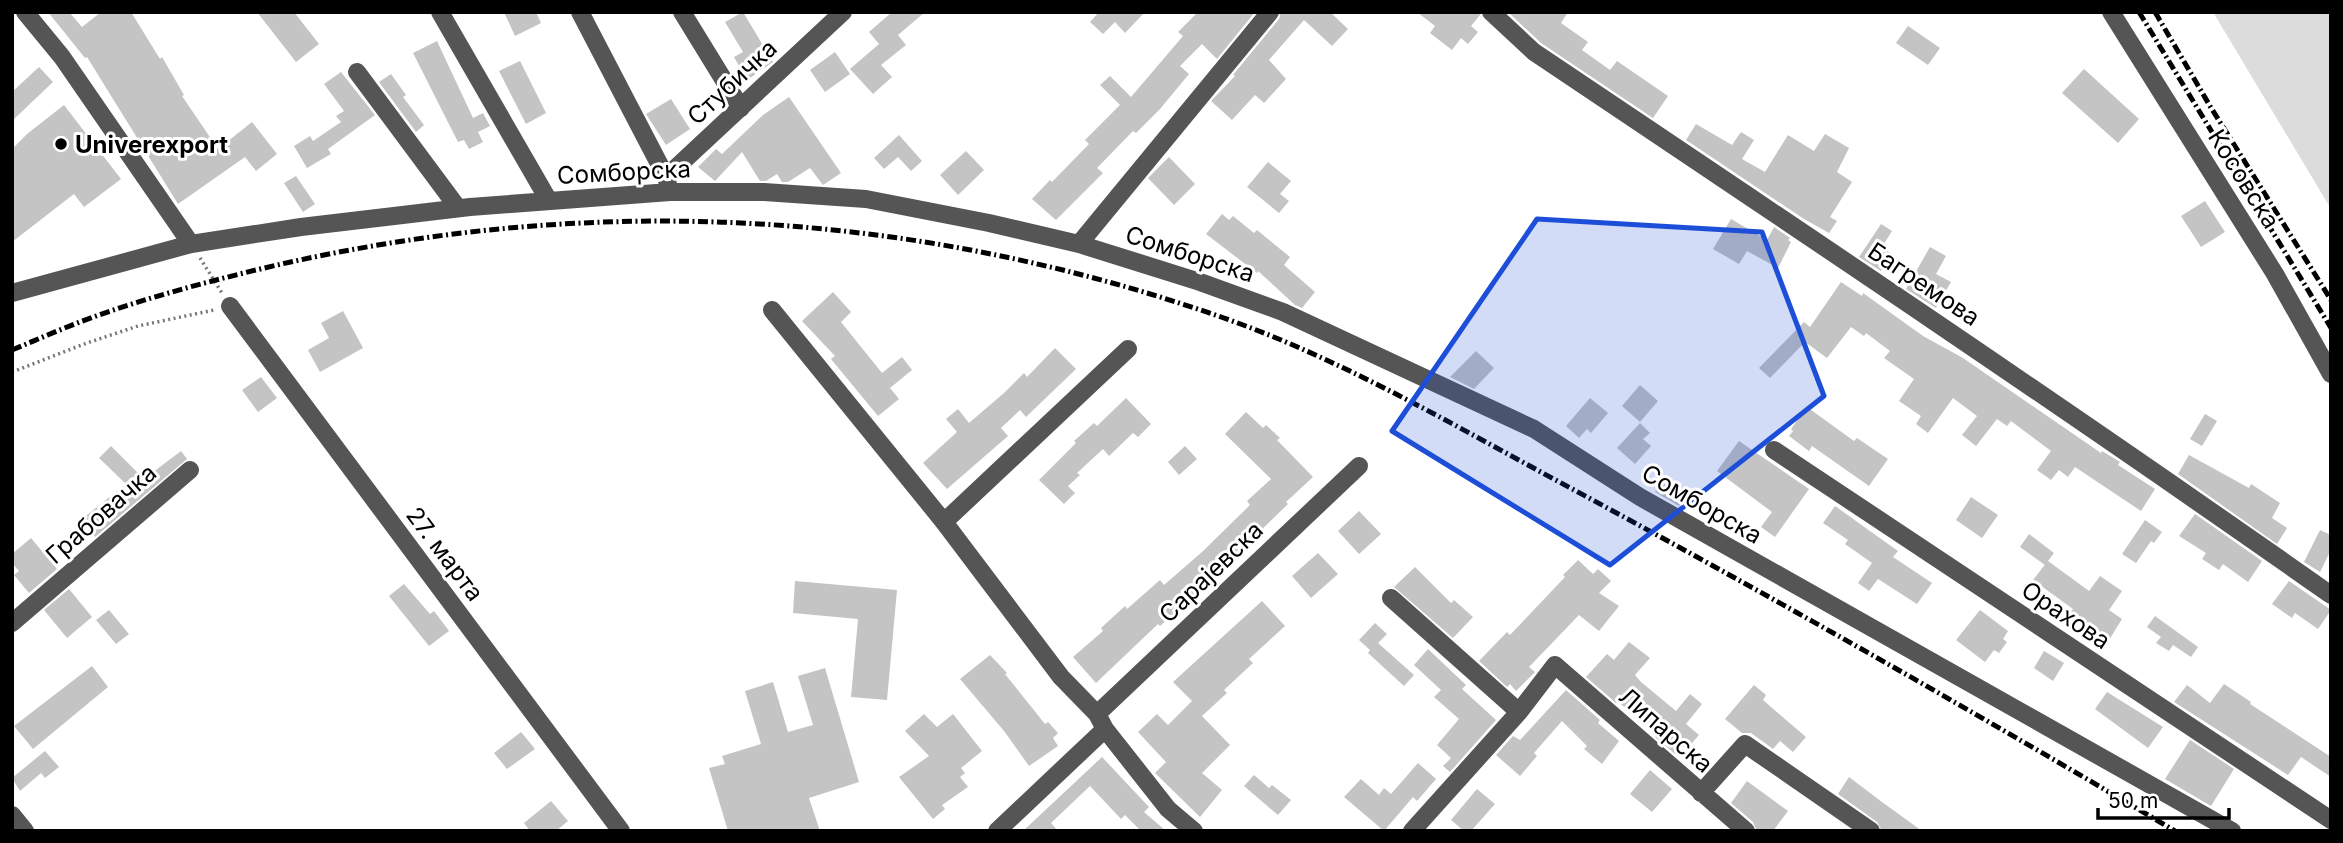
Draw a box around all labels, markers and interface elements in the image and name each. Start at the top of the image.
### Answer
street label: Стубичка [681,33,783,131]
street label: Косовска [2202,124,2286,234]
place label: Univerexport [75,130,228,159]
marker: Univerexport [53,136,69,152]
street label: Сомборска [556,154,692,190]
street label: Сомборска [1122,220,1258,288]
street label: Багремова [1863,236,1985,332]
street label: Грабовачка [40,458,162,570]
street label: Сомборска [1637,458,1767,550]
street label: 27. марта [400,501,490,607]
street label: Сарајевска [1153,515,1269,629]
street label: Орахова [2016,575,2116,655]
street label: Липарска [1613,681,1719,779]
scale bar [2098,776,2229,820]
text: 50 m [2108,788,2158,813]

